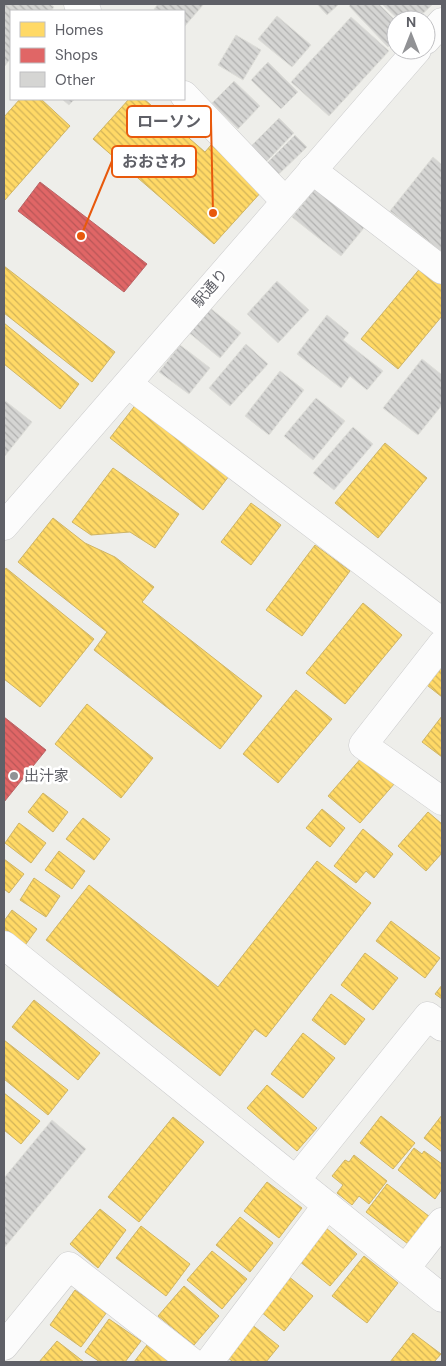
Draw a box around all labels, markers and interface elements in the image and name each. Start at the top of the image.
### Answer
legend [10,10,185,100]
north arrow [386,10,436,60]
text: N [406,13,416,31]
text: Homes [55,20,104,40]
text: Shops [55,45,98,65]
text: Other [55,70,96,90]
callout: ローソン [127,106,211,137]
text: ローソン [137,111,201,132]
callout: おおさわ [112,146,196,177]
text: おおさわ [122,151,186,172]
street label: 駅通り [188,264,232,312]
place label: 出汁家 [24,766,69,786]
marker: 出汁家 [8,770,20,782]

